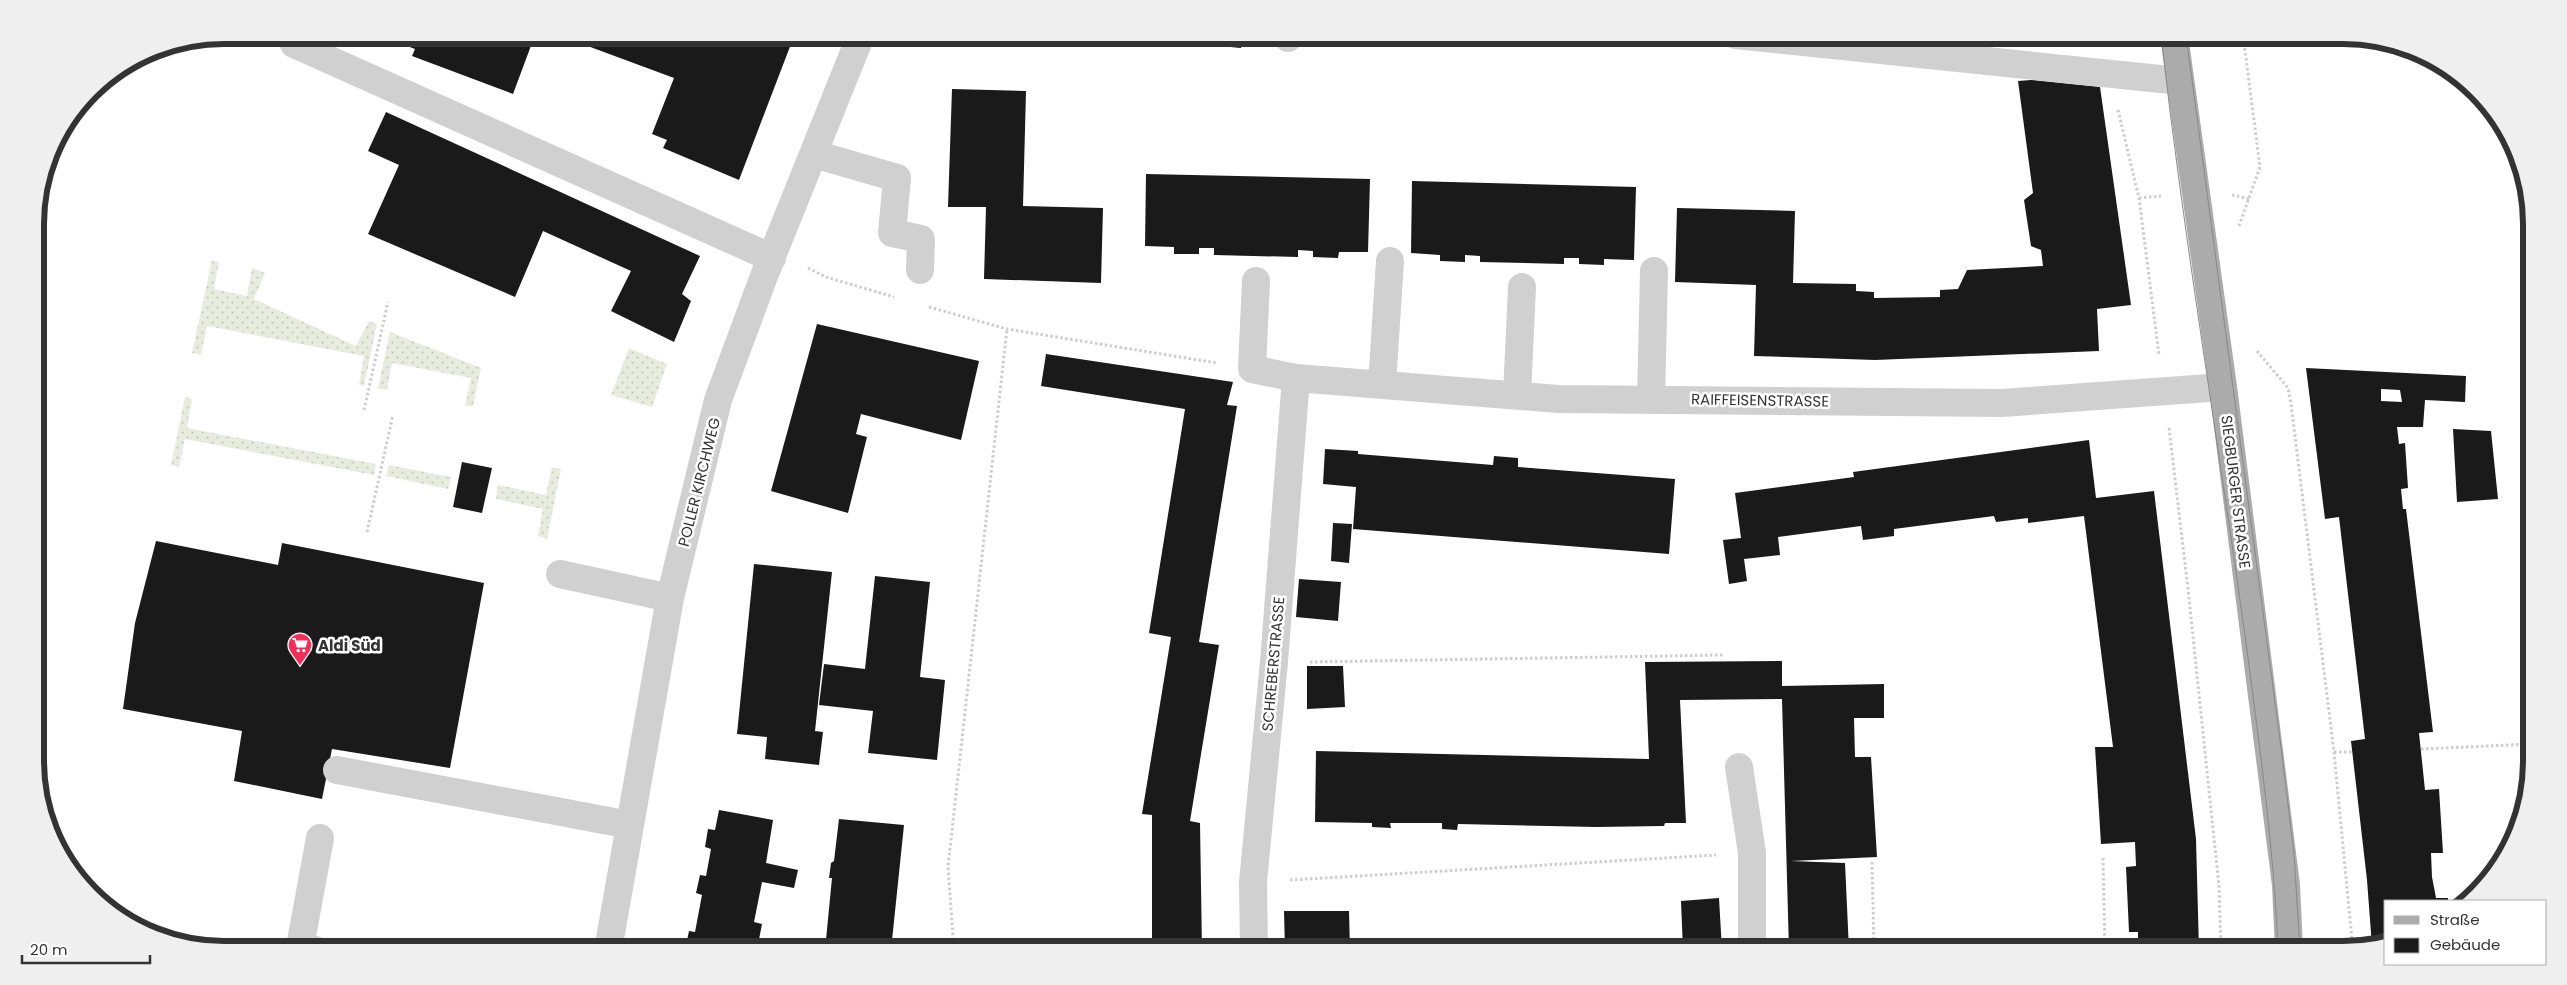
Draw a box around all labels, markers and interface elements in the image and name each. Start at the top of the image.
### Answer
street label: RAIFFEISENSTRASSE [1691,388,1829,412]
street label: SIEGBURGER STRASSE [2216,414,2256,570]
street label: POLLER KIRCHWEG [673,415,725,549]
street label: SCHREBERSTRASSE [1257,596,1289,732]
supermarket icon: Aldi Süd [287,632,313,666]
place label: Aldi Süd [318,635,381,656]
legend [2384,900,2547,965]
text: Straße [2430,909,2480,930]
scale bar [22,932,150,964]
text: Gebäude [2430,934,2500,955]
text: 20 m [30,939,68,960]

